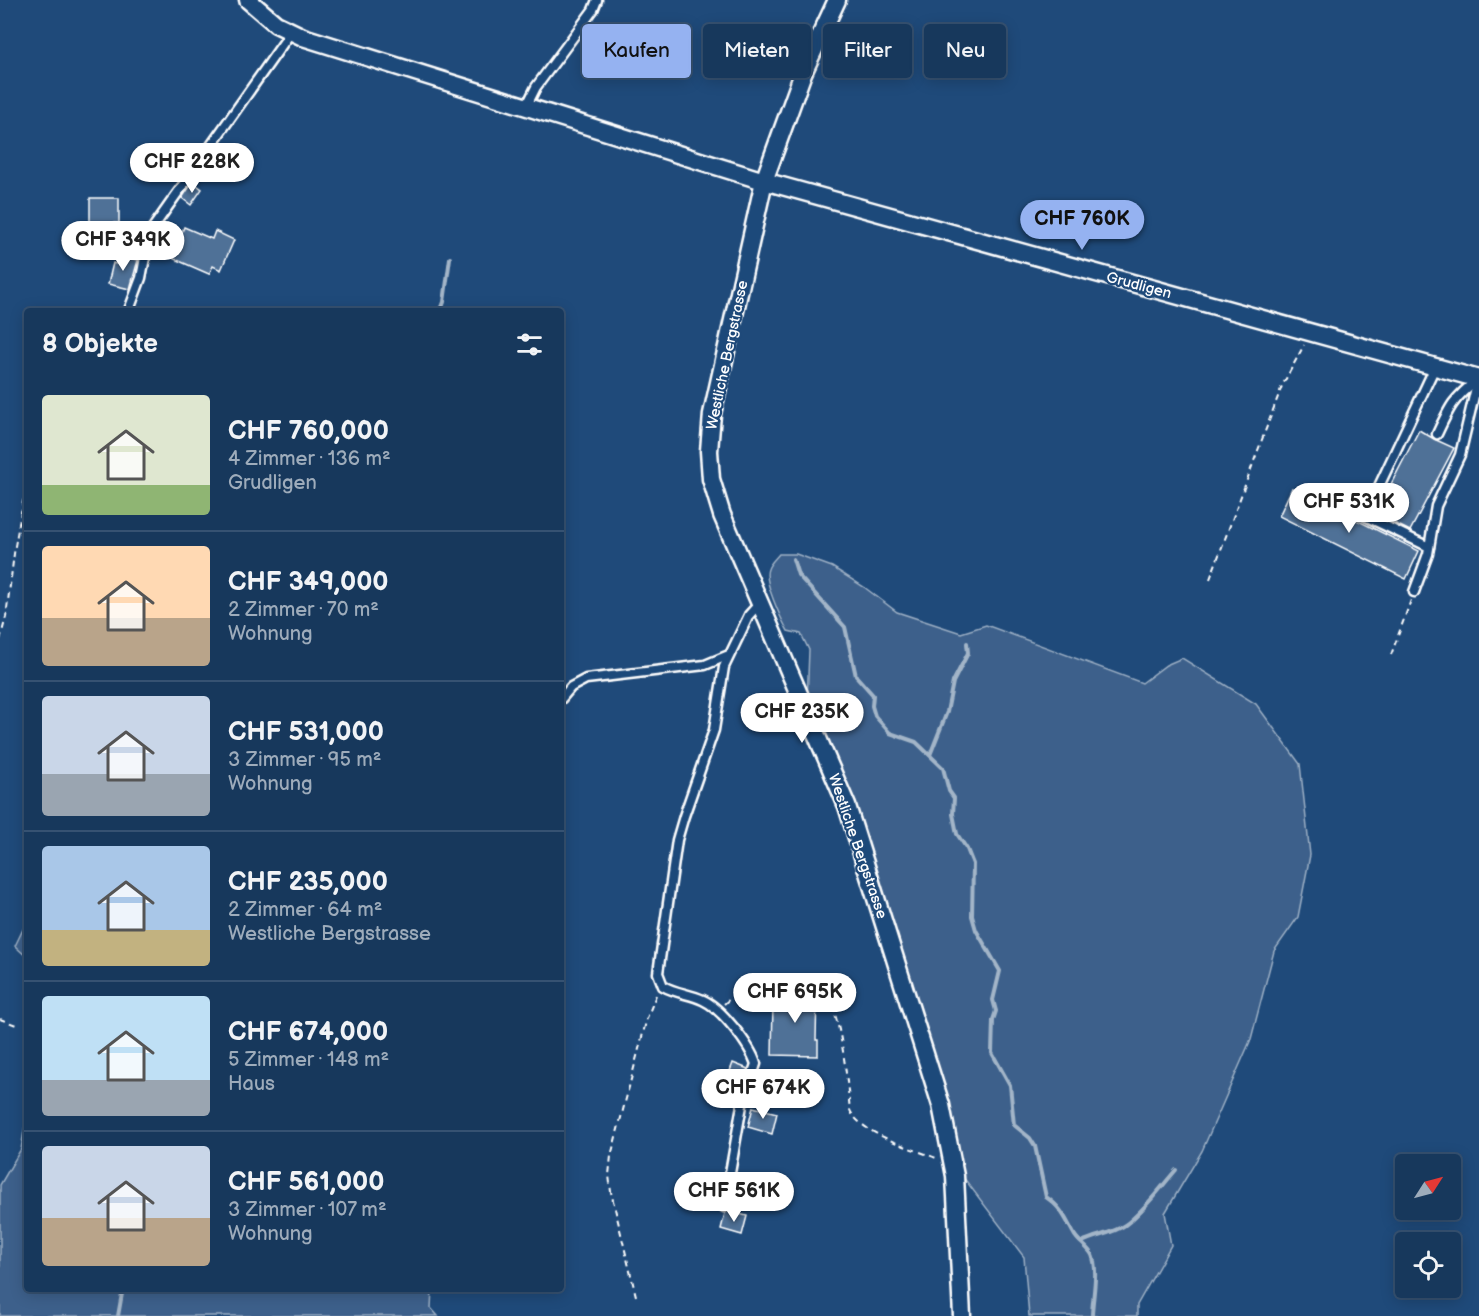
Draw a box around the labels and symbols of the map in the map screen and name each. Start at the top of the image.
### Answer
pin: CHF 228K [130,143,254,194]
pin: CHF 760K [1020,200,1144,251]
pin: CHF 349K [61,221,185,272]
street label: Grudligen [1104,268,1173,303]
street label: Westliche Bergstrasse [702,279,753,431]
pin: CHF 531K [1287,483,1411,534]
pin: CHF 235K [740,693,864,744]
street label: Westliche Bergstrasse [824,771,891,921]
pin: CHF 695K [733,973,857,1024]
pin: CHF 674K [701,1069,825,1120]
north arrow [1395,1154,1461,1220]
pin: CHF 561K [672,1172,796,1223]

